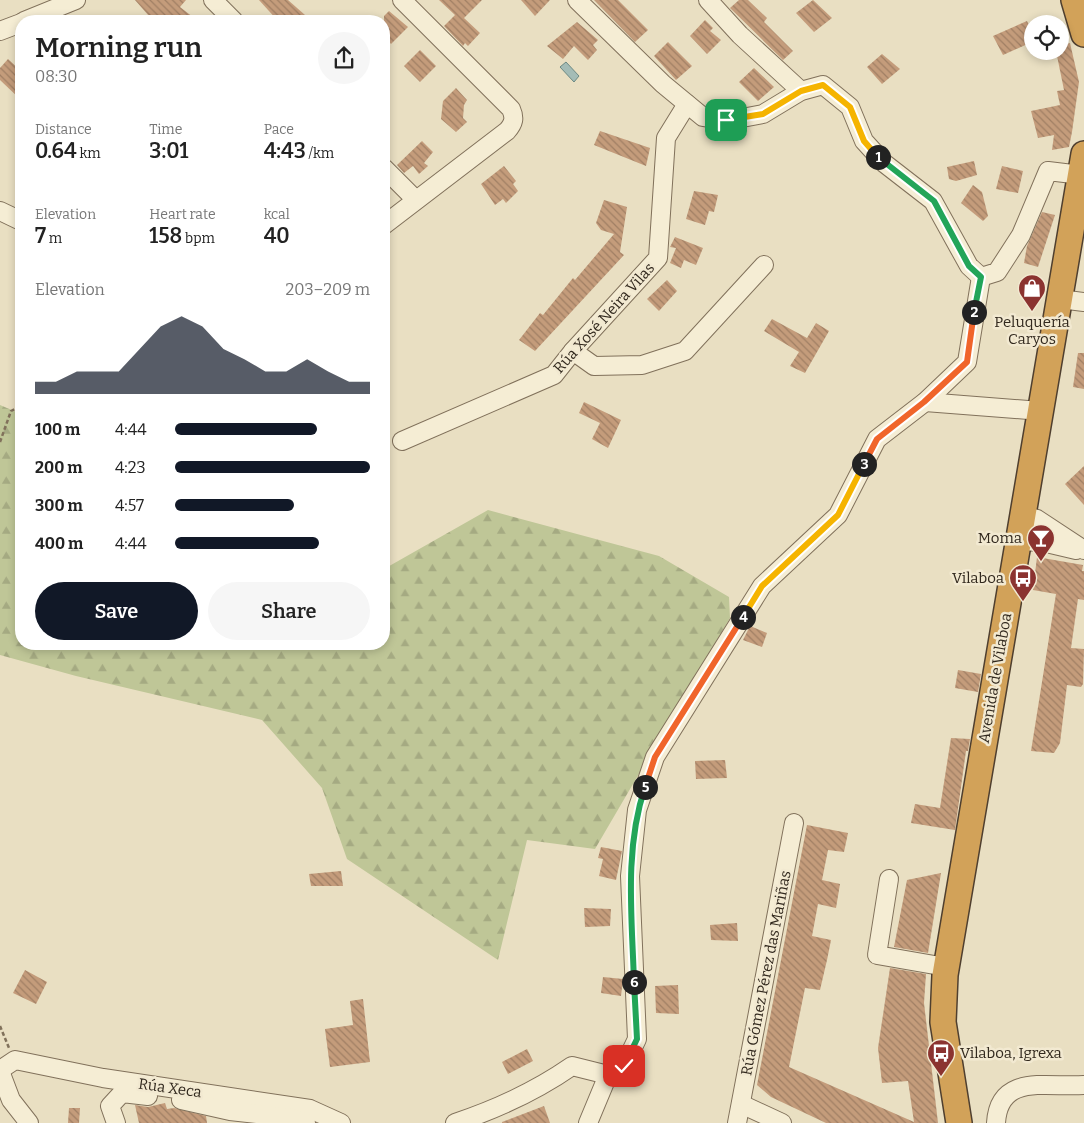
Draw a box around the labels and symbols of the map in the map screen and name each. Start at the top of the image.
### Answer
pin [705,99,747,141]
pin: 1 [866,144,890,170]
street label: Rúa Xosé Neira Vilas [550,259,658,377]
shop icon: Peluquería Caryos [1017,273,1047,312]
pin: 2 [962,300,986,324]
place label: Peluquería Caryos [994,313,1070,348]
pin: 3 [852,452,876,476]
bar icon: Moma [1026,523,1056,562]
place label: Moma [978,529,1022,547]
bus stop icon: Vilaboa [1008,563,1038,602]
place label: Vilaboa [952,569,1004,587]
pin: 4 [730,604,756,630]
street label: Avenida de Vilaboa [975,612,1015,744]
pin: 5 [632,774,658,800]
street label: Rúa Gómez Pérez das Mariñas [737,869,795,1077]
pin: 6 [622,970,646,994]
bus stop icon: Vilaboa, Igrexa [926,1038,956,1077]
place label: Vilaboa, Igrexa [960,1044,1062,1062]
pin [603,1045,645,1087]
street label: Rúa Xeca [137,1075,203,1101]

